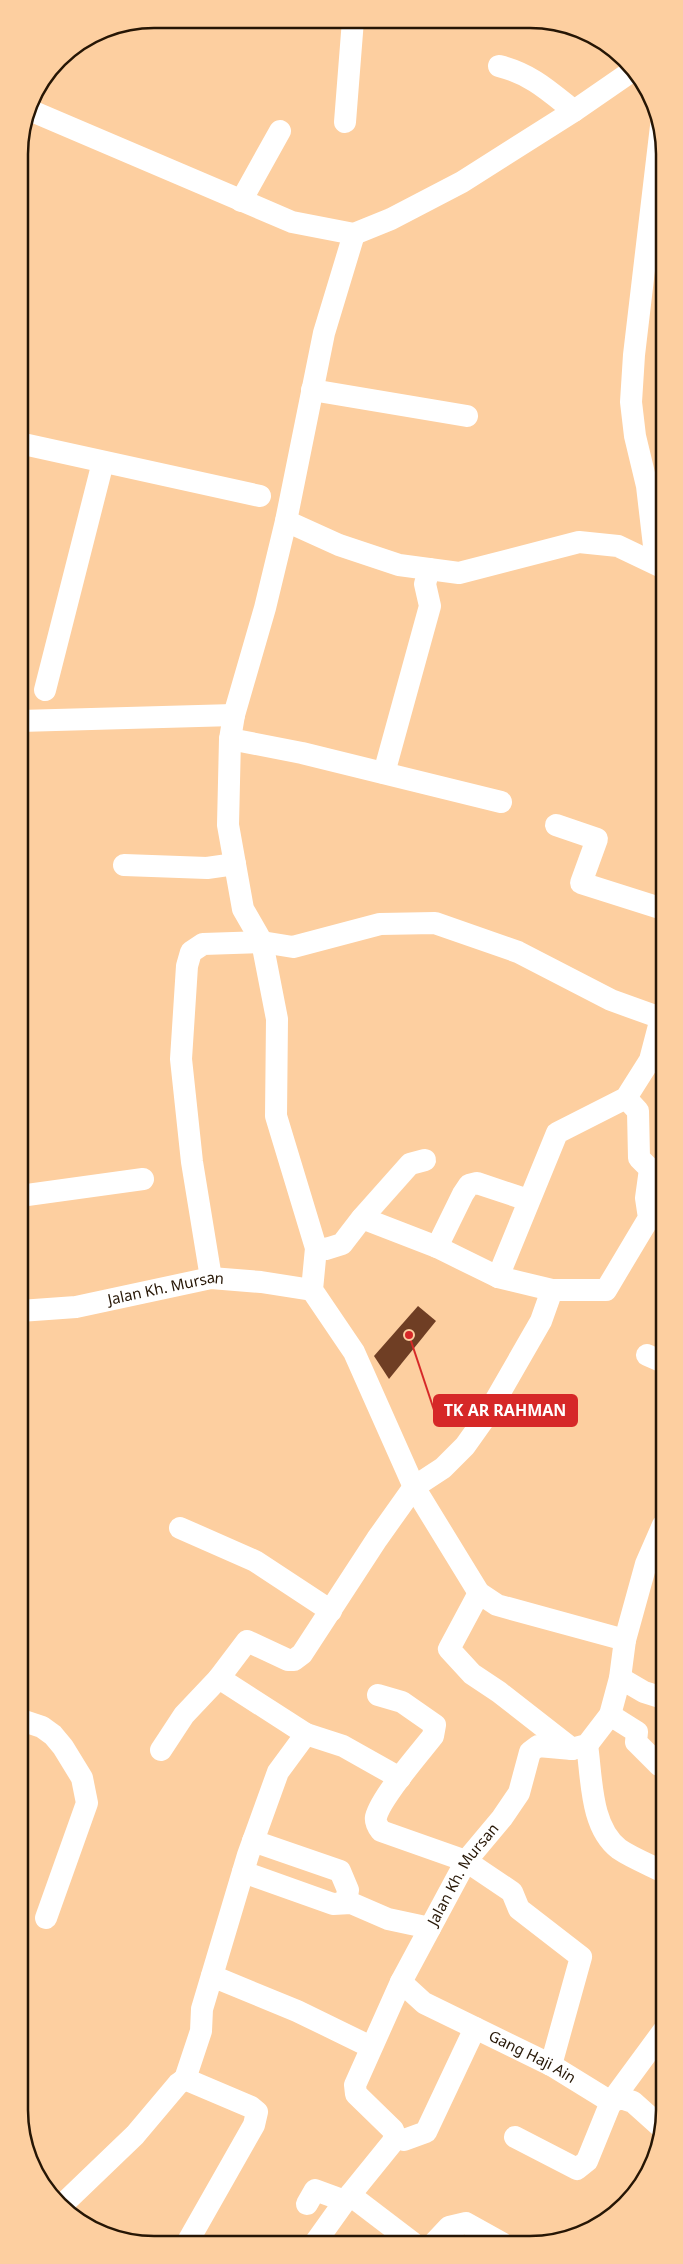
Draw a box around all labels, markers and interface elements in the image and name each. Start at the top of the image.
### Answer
street label: Jalan Kh. Mursan [104,1266,225,1309]
callout: TK AR RAHMAN [434,1395,577,1426]
text: TK AR RAHMAN [444,1399,566,1421]
street label: Jalan Kh. Mursan [421,1819,503,1931]
street label: Gang Haji Ain [486,2025,580,2087]

